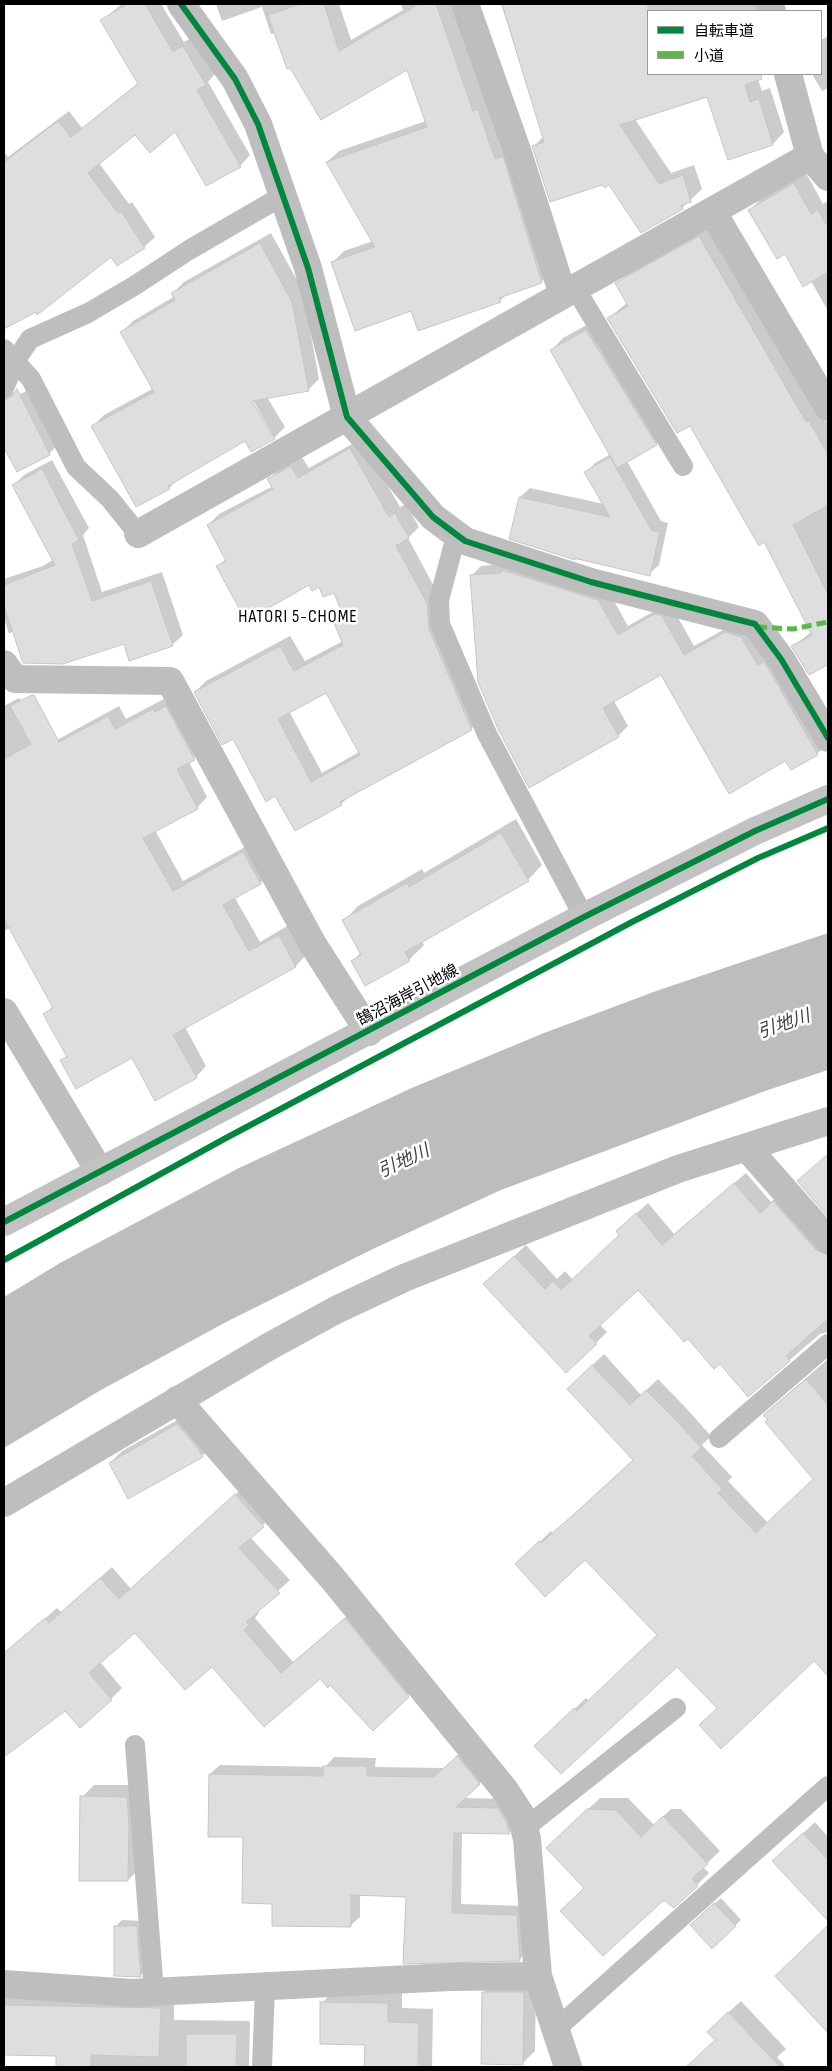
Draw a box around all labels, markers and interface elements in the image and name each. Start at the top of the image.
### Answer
legend [647,10,822,75]
text: 自転車道 [694,22,754,41]
text: 小道 [694,47,724,66]
district label: HATORI 5-CHOME [237,606,359,628]
street label: 鵠沼海岸引地線 [354,961,462,1031]
water label: 引地川 [755,1006,813,1044]
water label: 引地川 [375,1141,433,1183]

